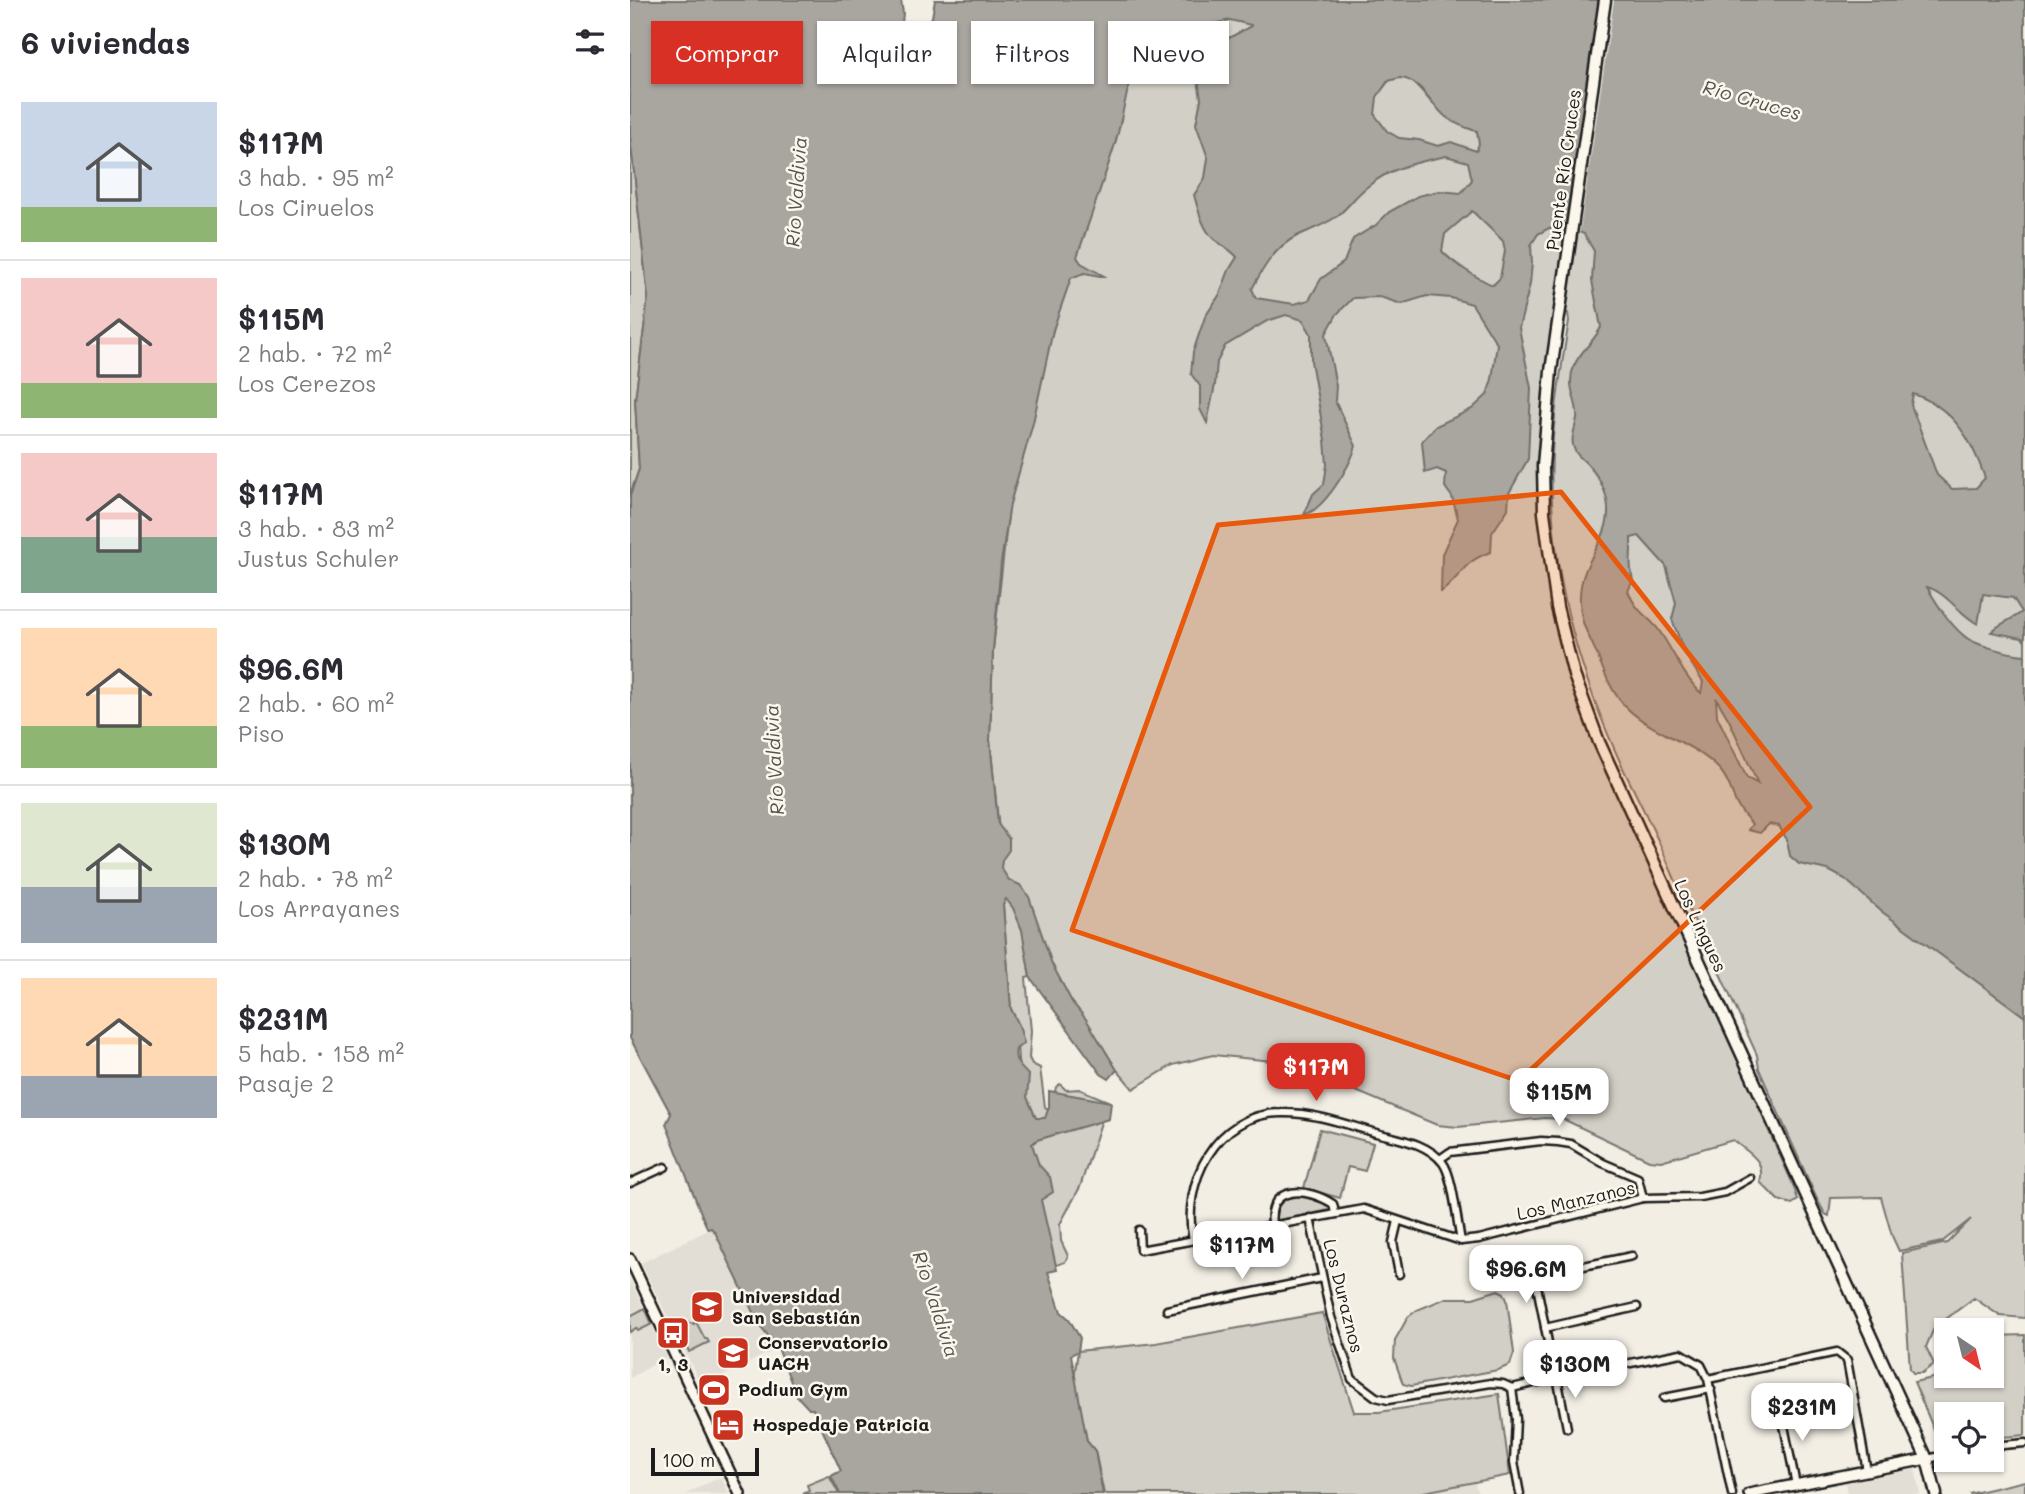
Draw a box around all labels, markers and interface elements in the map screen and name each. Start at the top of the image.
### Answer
chip: Comprar [651,21,803,84]
chip: Alquilar [817,21,957,84]
chip: Filtros [971,21,1094,84]
chip: Nuevo [1108,21,1229,84]
text: 6 viviendas [21,22,190,62]
icon: filters [571,23,609,61]
water label: Río Cruces [1700,74,1804,125]
street label: Puente Río Cruces [1540,88,1586,252]
text: $117M [238,122,324,162]
icon: home [77,130,161,214]
water label: Río Valdivia [779,136,812,248]
text: 3 hab. · 95 m² [238,162,394,192]
text: Los Ciruelos [238,192,375,222]
text: $115M [238,298,325,338]
icon: home [77,306,161,390]
text: 2 hab. · 72 m² [238,338,392,368]
text: Los Cerezos [238,368,376,398]
text: $117M [238,473,324,513]
icon: home [77,481,161,565]
text: 3 hab. · 83 m² [238,513,394,543]
text: Justus Schuler [238,543,399,573]
text: $96.6M [238,648,344,688]
icon: home [77,656,161,740]
text: 2 hab. · 60 m² [238,688,394,718]
water label: Río Valdivia [758,704,789,816]
text: Piso [238,718,284,748]
text: $130M [238,823,331,863]
icon: home [77,831,161,915]
text: 2 hab. · 78 m² [238,863,393,893]
street label: Los Lingues [1669,875,1733,976]
text: Los Arrayanes [238,893,400,923]
text: $231M [238,998,329,1038]
icon: home [77,1006,161,1090]
text: 5 hab. · 158 m² [238,1038,404,1068]
pin: $117M [1267,1044,1365,1103]
text: $117M [1283,1051,1349,1081]
text: Pasaje 2 [238,1068,334,1098]
pin: $115M [1510,1068,1608,1128]
text: $115M [1526,1076,1592,1106]
street label: Los Manzanos [1514,1175,1637,1225]
pin: $117M [1193,1222,1291,1281]
text: $117M [1209,1229,1275,1259]
street label: Los Duraznos [1318,1236,1370,1355]
pin: $96.6M [1469,1246,1583,1305]
water label: Río Valdivia [908,1248,965,1360]
text: $96.6M [1485,1253,1567,1283]
place label: Universidad San Sebastián [732,1284,860,1329]
school or university icon: Universidad San Sebastián [688,1288,726,1326]
bus stop icon: 1, 3 [654,1314,692,1352]
north arrow [1934,1318,2004,1388]
map controls [1934,1318,2004,1472]
place label: Conservatorio UACH [758,1330,888,1375]
school or university icon: Conservatorio UACH [714,1334,752,1372]
pin: $130M [1526,1340,1624,1400]
text: $130M [1539,1348,1611,1378]
place label: 1, 3 [658,1352,689,1376]
sports icon: Podium Gym [695,1371,733,1409]
place label: Podium Gym [738,1377,848,1401]
pin: $231M [1753,1384,1851,1443]
text: $231M [1767,1391,1837,1421]
button: locate [1934,1402,2004,1472]
hotel icon: Hospedaje Patricia [709,1406,747,1444]
place label: Hospedaje Patricia [752,1412,930,1436]
scale bar [651,1445,760,1477]
text: 100 m [662,1447,715,1472]

